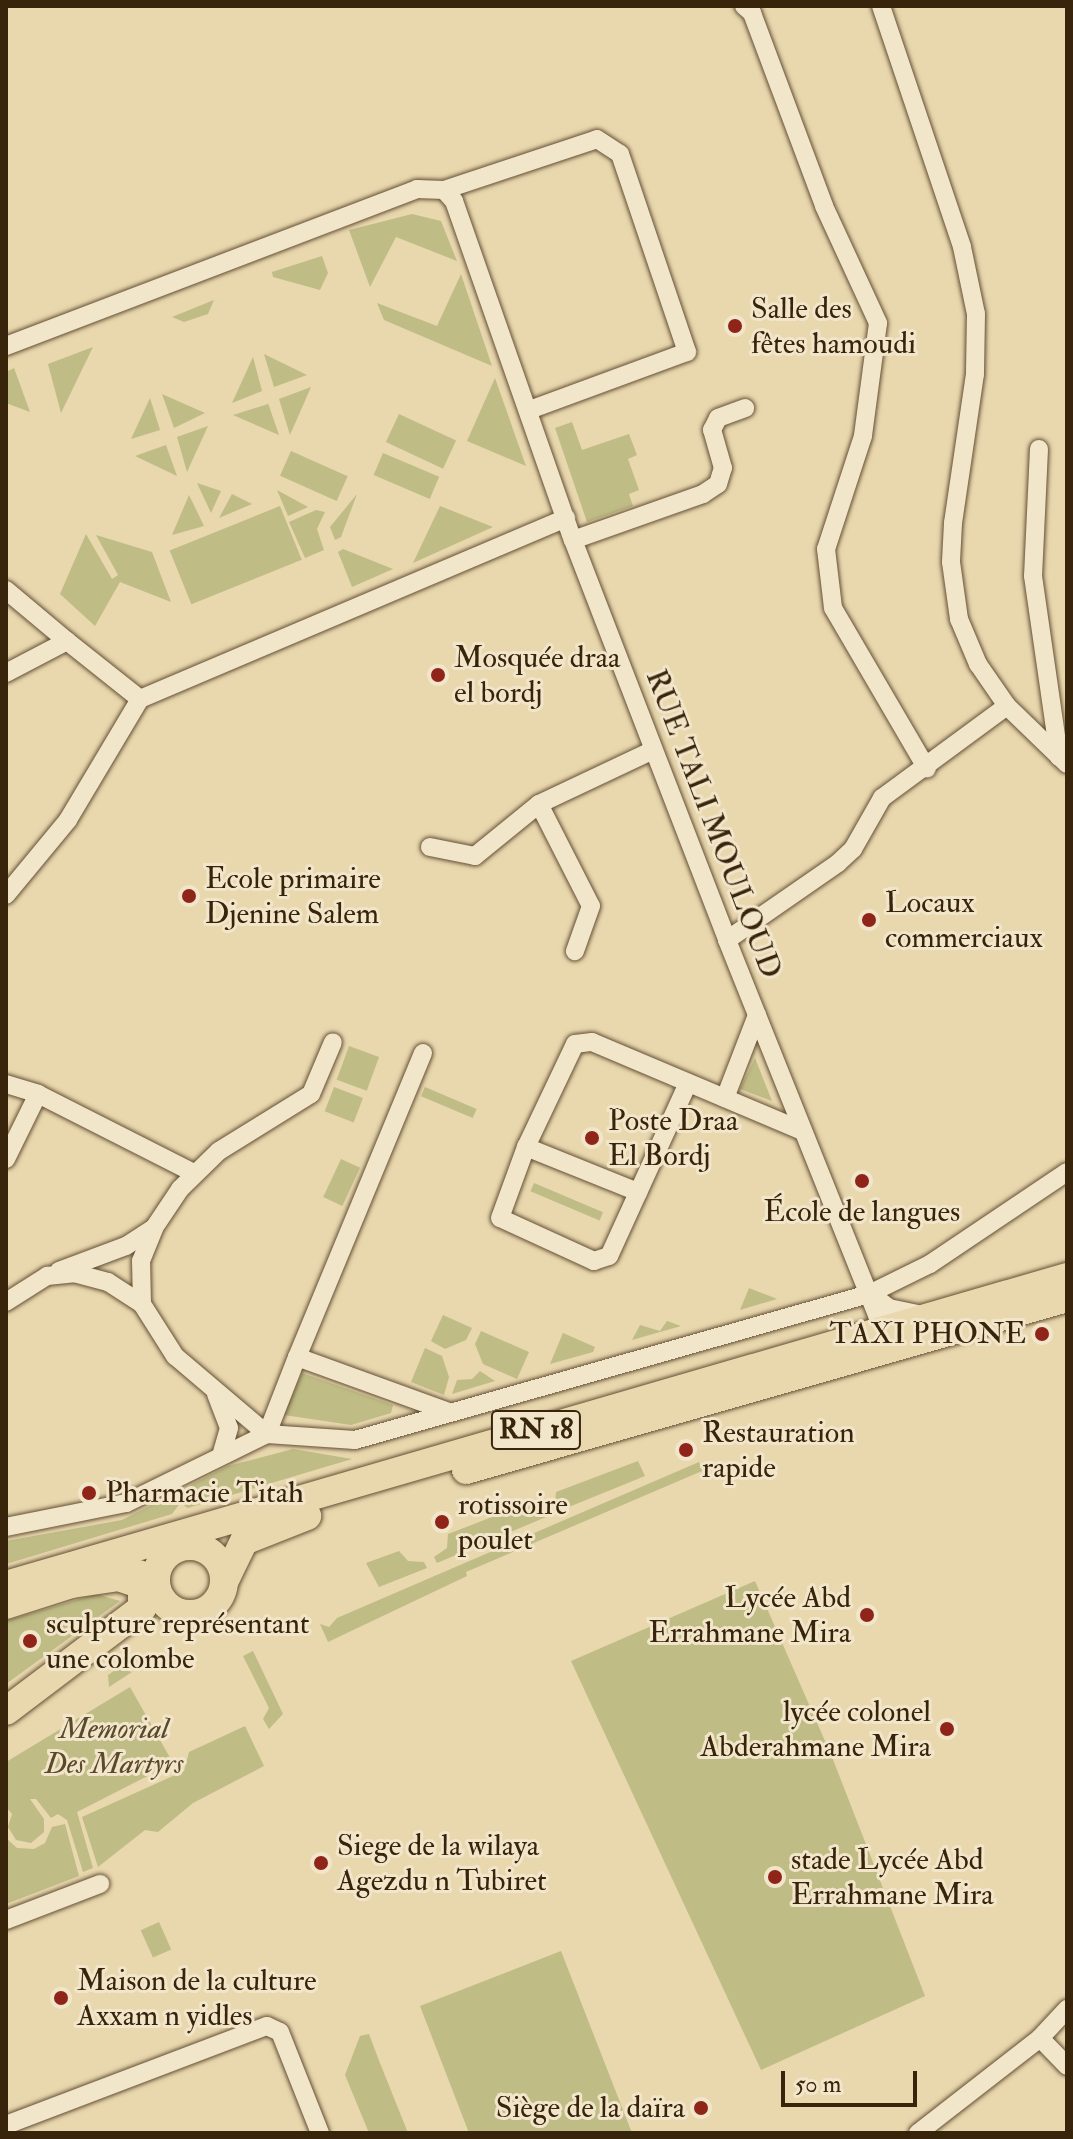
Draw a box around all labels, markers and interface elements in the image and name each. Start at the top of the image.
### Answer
place label: Salle des fêtes hamoudi [751,291,916,362]
marker: Salle des fêtes hamoudi [726,317,744,335]
place label: Mosquée draa el bordj [454,640,620,710]
street label: RUE TALI MOULOUD [637,665,789,983]
marker: Mosquée draa el bordj [429,666,447,684]
place label: Ecole primaire Djenine Salem [205,861,381,932]
place label: Locaux commerciaux [885,885,1043,956]
marker: Ecole primaire Djenine Salem [180,887,198,905]
marker: Locaux commerciaux [860,911,878,929]
place label: Poste Draa El Bordj [608,1103,738,1174]
marker: Poste Draa El Bordj [583,1129,601,1147]
marker: École de langues [853,1172,871,1190]
place label: École de langues [764,1194,960,1230]
place label: TAXI PHONE [830,1316,1026,1352]
marker: TAXI PHONE [1033,1325,1051,1343]
road number: RN 18 [490,1406,582,1454]
place label: Restauration rapide [702,1415,855,1486]
marker: Restauration rapide [677,1441,695,1459]
place label: Pharmacie Titah [105,1475,304,1511]
marker: Pharmacie Titah [80,1484,98,1502]
place label: rotissoire poulet [458,1487,568,1558]
marker: rotissoire poulet [433,1513,451,1531]
place label: Lycée Abd Errahmane Mira [649,1580,851,1650]
place label: sculpture représentant une colombe [46,1606,309,1676]
marker: Lycée Abd Errahmane Mira [858,1606,876,1624]
marker: sculpture représentant une colombe [21,1632,39,1650]
place label: lycée colonel Abderahmane Mira [700,1694,931,1764]
park label: Memorial Des Martyrs [45,1711,183,1782]
marker: lycée colonel Abderahmane Mira [938,1720,956,1738]
place label: Siege de la wilaya Agezdu n Tubiret [337,1828,547,1898]
place label: stade Lycée Abd Errahmane Mira [791,1842,993,1912]
marker: Siege de la wilaya Agezdu n Tubiret [312,1854,330,1872]
marker: stade Lycée Abd Errahmane Mira [766,1868,784,1886]
place label: Maison de la culture Axxam n yidles [77,1963,317,2034]
marker: Maison de la culture Axxam n yidles [52,1989,70,2007]
scale bar [785,2055,921,2105]
text: 50 m [795,2069,841,2100]
place label: Siège de la daïra [496,2090,685,2126]
marker: Siège de la daïra [692,2099,710,2117]

